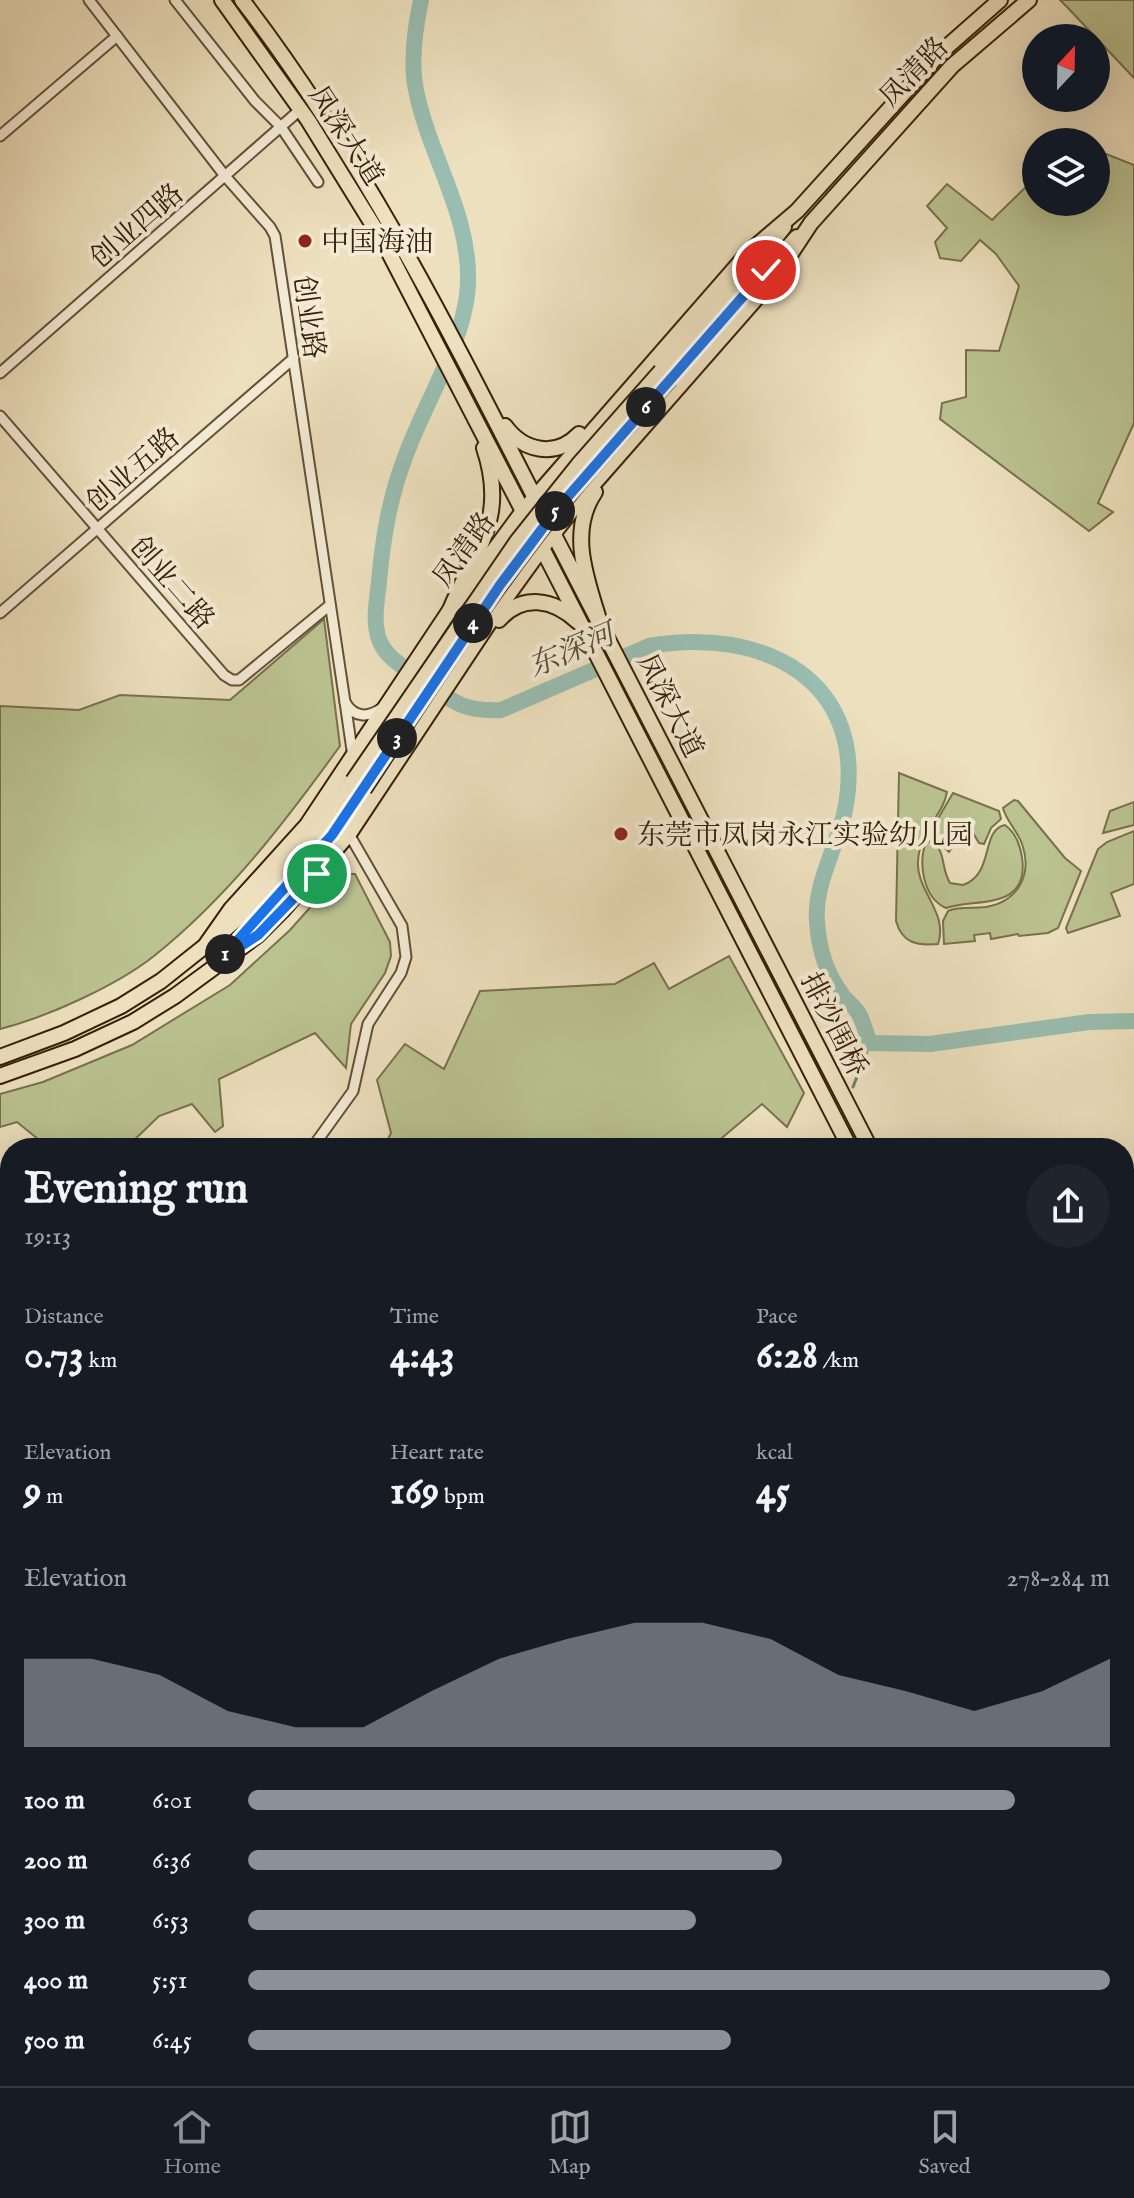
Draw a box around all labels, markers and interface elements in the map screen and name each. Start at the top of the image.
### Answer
north arrow [1022,24,1110,112]
map controls [1022,24,1110,216]
street label: 凤清路 [873,30,957,115]
street label: 凤深大道 [300,80,390,193]
button: layers [1022,128,1110,216]
street label: 创业四路 [84,177,191,277]
place label: 中国海油 [321,226,433,261]
marker: 中国海油 [296,232,314,250]
pin [732,236,800,304]
icon: check [744,248,788,292]
street label: 创业路 [284,273,331,361]
pin: 6 [626,387,666,427]
text: 6 [641,393,651,421]
street label: 创业五路 [80,421,187,521]
pin: 5 [535,491,575,531]
text: 5 [551,497,559,525]
street label: 凤清路 [426,506,504,595]
street label: 创业二路 [121,530,221,637]
pin: 4 [453,603,493,643]
text: 4 [468,609,478,637]
water label: 东深河 [523,615,625,687]
street label: 凤深大道 [628,648,710,764]
pin: 3 [377,718,417,758]
text: 3 [393,724,401,752]
place label: 东莞市凤岗永江实验幼儿园 [637,819,973,854]
marker: 东莞市凤岗永江实验幼儿园 [612,825,630,843]
pin [283,840,351,908]
icon: arrive [295,852,339,896]
pin: 1 [205,934,245,974]
text: 1 [221,940,229,968]
street label: 排沙围桥 [792,967,874,1083]
text: Evening run [24,1162,248,1218]
button: share [1026,1164,1110,1248]
text: 19:13 [24,1220,71,1253]
text: Distance [24,1303,104,1331]
text: Time [390,1303,439,1331]
text: Pace [756,1303,798,1331]
text: 0.73 [24,1331,84,1382]
text: 4:43 [390,1331,455,1382]
text: 6:28 [756,1331,818,1382]
text: km [84,1347,117,1375]
text: /km [818,1347,859,1375]
text: Elevation [24,1439,111,1467]
text: Heart rate [390,1439,484,1467]
text: kcal [756,1439,793,1467]
text: 9 [24,1467,41,1518]
text: 169 [390,1467,439,1518]
text: 45 [756,1467,790,1518]
text: m [41,1483,63,1511]
text: bpm [439,1483,485,1511]
text: Elevation [24,1562,127,1595]
text: 278–284 m [1006,1562,1110,1595]
text: 100 m [24,1784,85,1817]
text: 6:01 [152,1784,192,1817]
text: 200 m [24,1844,88,1877]
text: 6:36 [152,1844,191,1877]
text: 300 m [24,1904,85,1937]
text: 6:53 [152,1904,189,1937]
text: 400 m [24,1964,88,1997]
text: 5:51 [152,1964,187,1997]
text: 500 m [24,2024,85,2057]
text: 6:45 [152,2024,192,2057]
tab: Home [163,2105,221,2181]
tab: Map [548,2105,592,2181]
tab: Saved [919,2105,971,2181]

